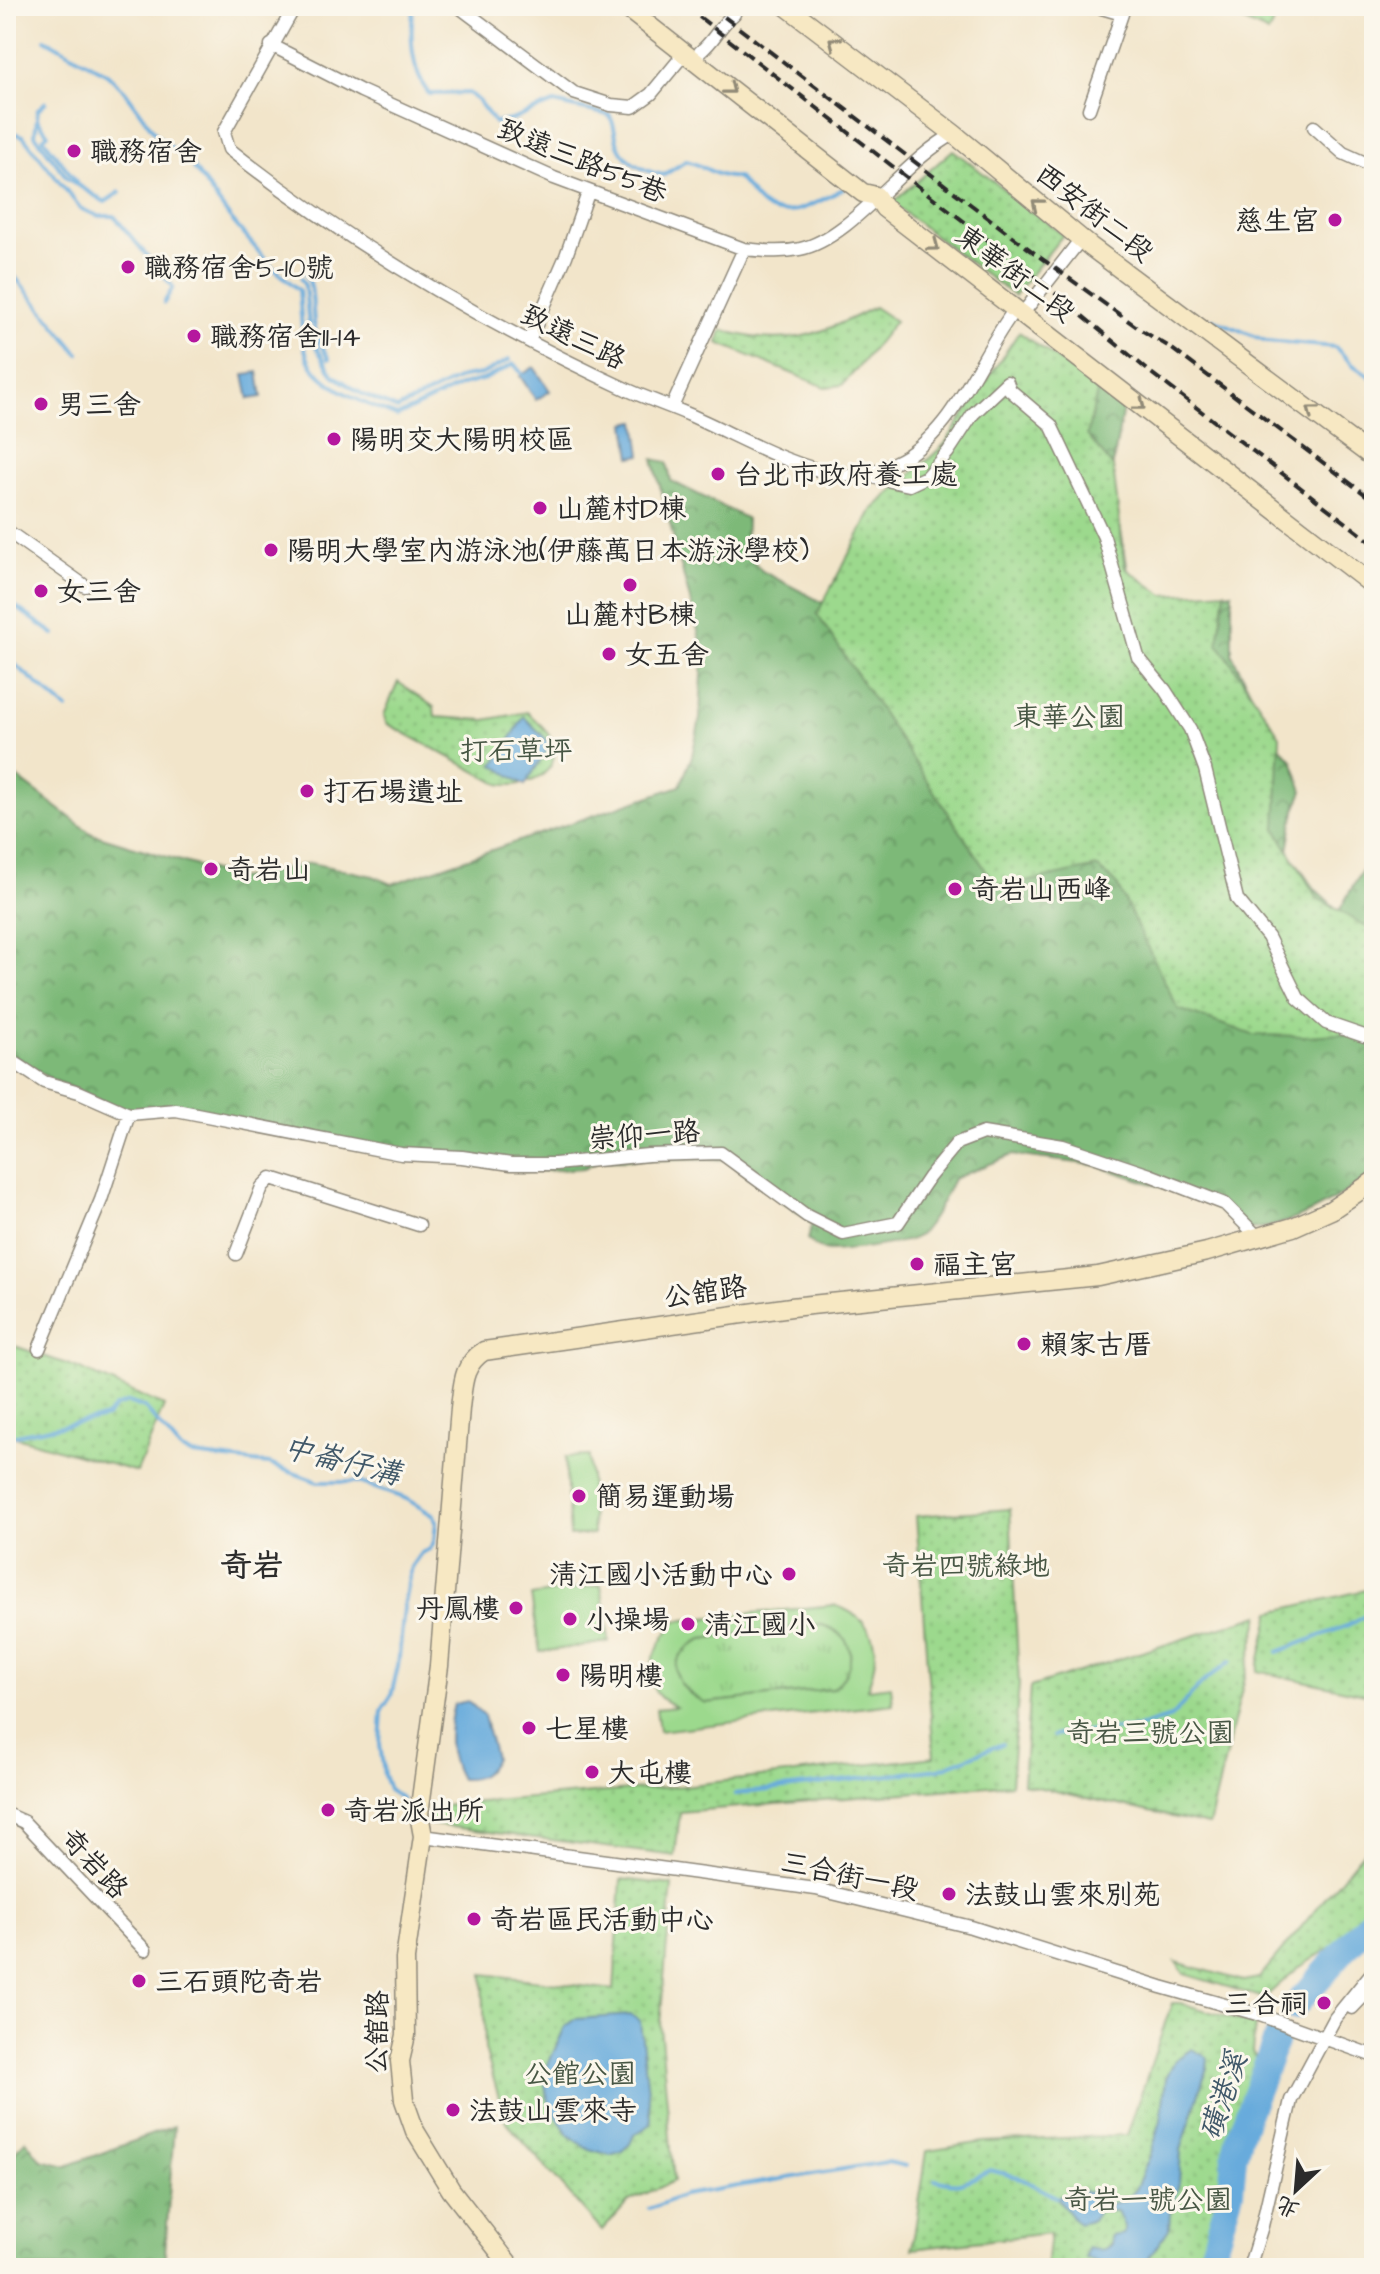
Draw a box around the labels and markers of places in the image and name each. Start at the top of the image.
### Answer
place label: 職務宿舍 [90,133,202,172]
marker: 職務宿舍 [65,142,83,160]
place label: 慈生宮 [1235,202,1319,241]
marker: 慈生宮 [1326,211,1344,229]
place label: 職務宿舍5-10號 [144,249,334,288]
marker: 職務宿舍5-10號 [119,258,137,276]
place label: 職務宿舍11-14 [210,318,361,357]
marker: 職務宿舍11-14 [185,327,203,345]
place label: 男三舍 [57,386,141,425]
marker: 男三舍 [32,395,50,413]
place label: 陽明交大陽明校區 [350,421,574,460]
marker: 陽明交大陽明校區 [325,430,343,448]
place label: 台北市政府養工處 [734,456,958,495]
marker: 台北市政府養工處 [709,465,727,483]
place label: 山麓村D棟 [556,490,686,529]
marker: 山麓村D棟 [531,499,549,517]
place label: 陽明大學室內游泳池(伊藤萬日本游泳學校) [287,532,809,571]
marker: 陽明大學室內游泳池(伊藤萬日本游泳學校) [262,541,280,559]
place label: 女三舍 [57,573,141,612]
marker: 山麓村B棟 [621,576,639,594]
marker: 女三舍 [32,582,50,600]
place label: 山麓村B棟 [564,596,696,635]
place label: 女五舍 [625,636,709,675]
marker: 女五舍 [600,645,618,663]
place label: 打石場遺址 [323,773,463,812]
marker: 打石場遺址 [298,782,316,800]
place label: 奇岩山 [227,851,311,890]
marker: 奇岩山 [202,860,220,878]
place label: 奇岩山西峰 [971,871,1111,910]
marker: 奇岩山西峰 [946,880,964,898]
place label: 福主宮 [933,1246,1017,1285]
marker: 福主宮 [908,1255,926,1273]
place label: 賴家古厝 [1040,1326,1152,1365]
marker: 賴家古厝 [1015,1335,1033,1353]
place label: 簡易運動場 [595,1478,735,1517]
marker: 簡易運動場 [570,1487,588,1505]
place label: 清江國小活動中心 [549,1556,773,1595]
marker: 清江國小活動中心 [780,1565,798,1583]
place label: 丹鳳樓 [416,1590,500,1629]
marker: 丹鳳樓 [507,1599,525,1617]
place label: 小操場 [586,1601,670,1640]
place label: 清江國小 [704,1606,816,1645]
marker: 小操場 [561,1610,579,1628]
marker: 清江國小 [679,1615,697,1633]
place label: 陽明樓 [579,1657,663,1696]
marker: 陽明樓 [554,1666,572,1684]
place label: 七星樓 [545,1710,629,1749]
marker: 七星樓 [520,1719,538,1737]
place label: 大屯樓 [608,1754,692,1793]
marker: 大屯樓 [583,1763,601,1781]
place label: 奇岩派出所 [344,1792,484,1831]
marker: 奇岩派出所 [319,1801,337,1819]
place label: 法鼓山雲來別苑 [965,1876,1161,1915]
marker: 法鼓山雲來別苑 [940,1885,958,1903]
place label: 奇岩區民活動中心 [490,1901,714,1940]
marker: 奇岩區民活動中心 [465,1910,483,1928]
place label: 三石頭陀奇岩 [155,1963,323,2002]
marker: 三石頭陀奇岩 [130,1972,148,1990]
place label: 三合祠 [1224,1985,1308,2024]
marker: 三合祠 [1315,1994,1333,2012]
place label: 法鼓山雲來寺 [469,2092,637,2131]
marker: 法鼓山雲來寺 [444,2101,462,2119]

